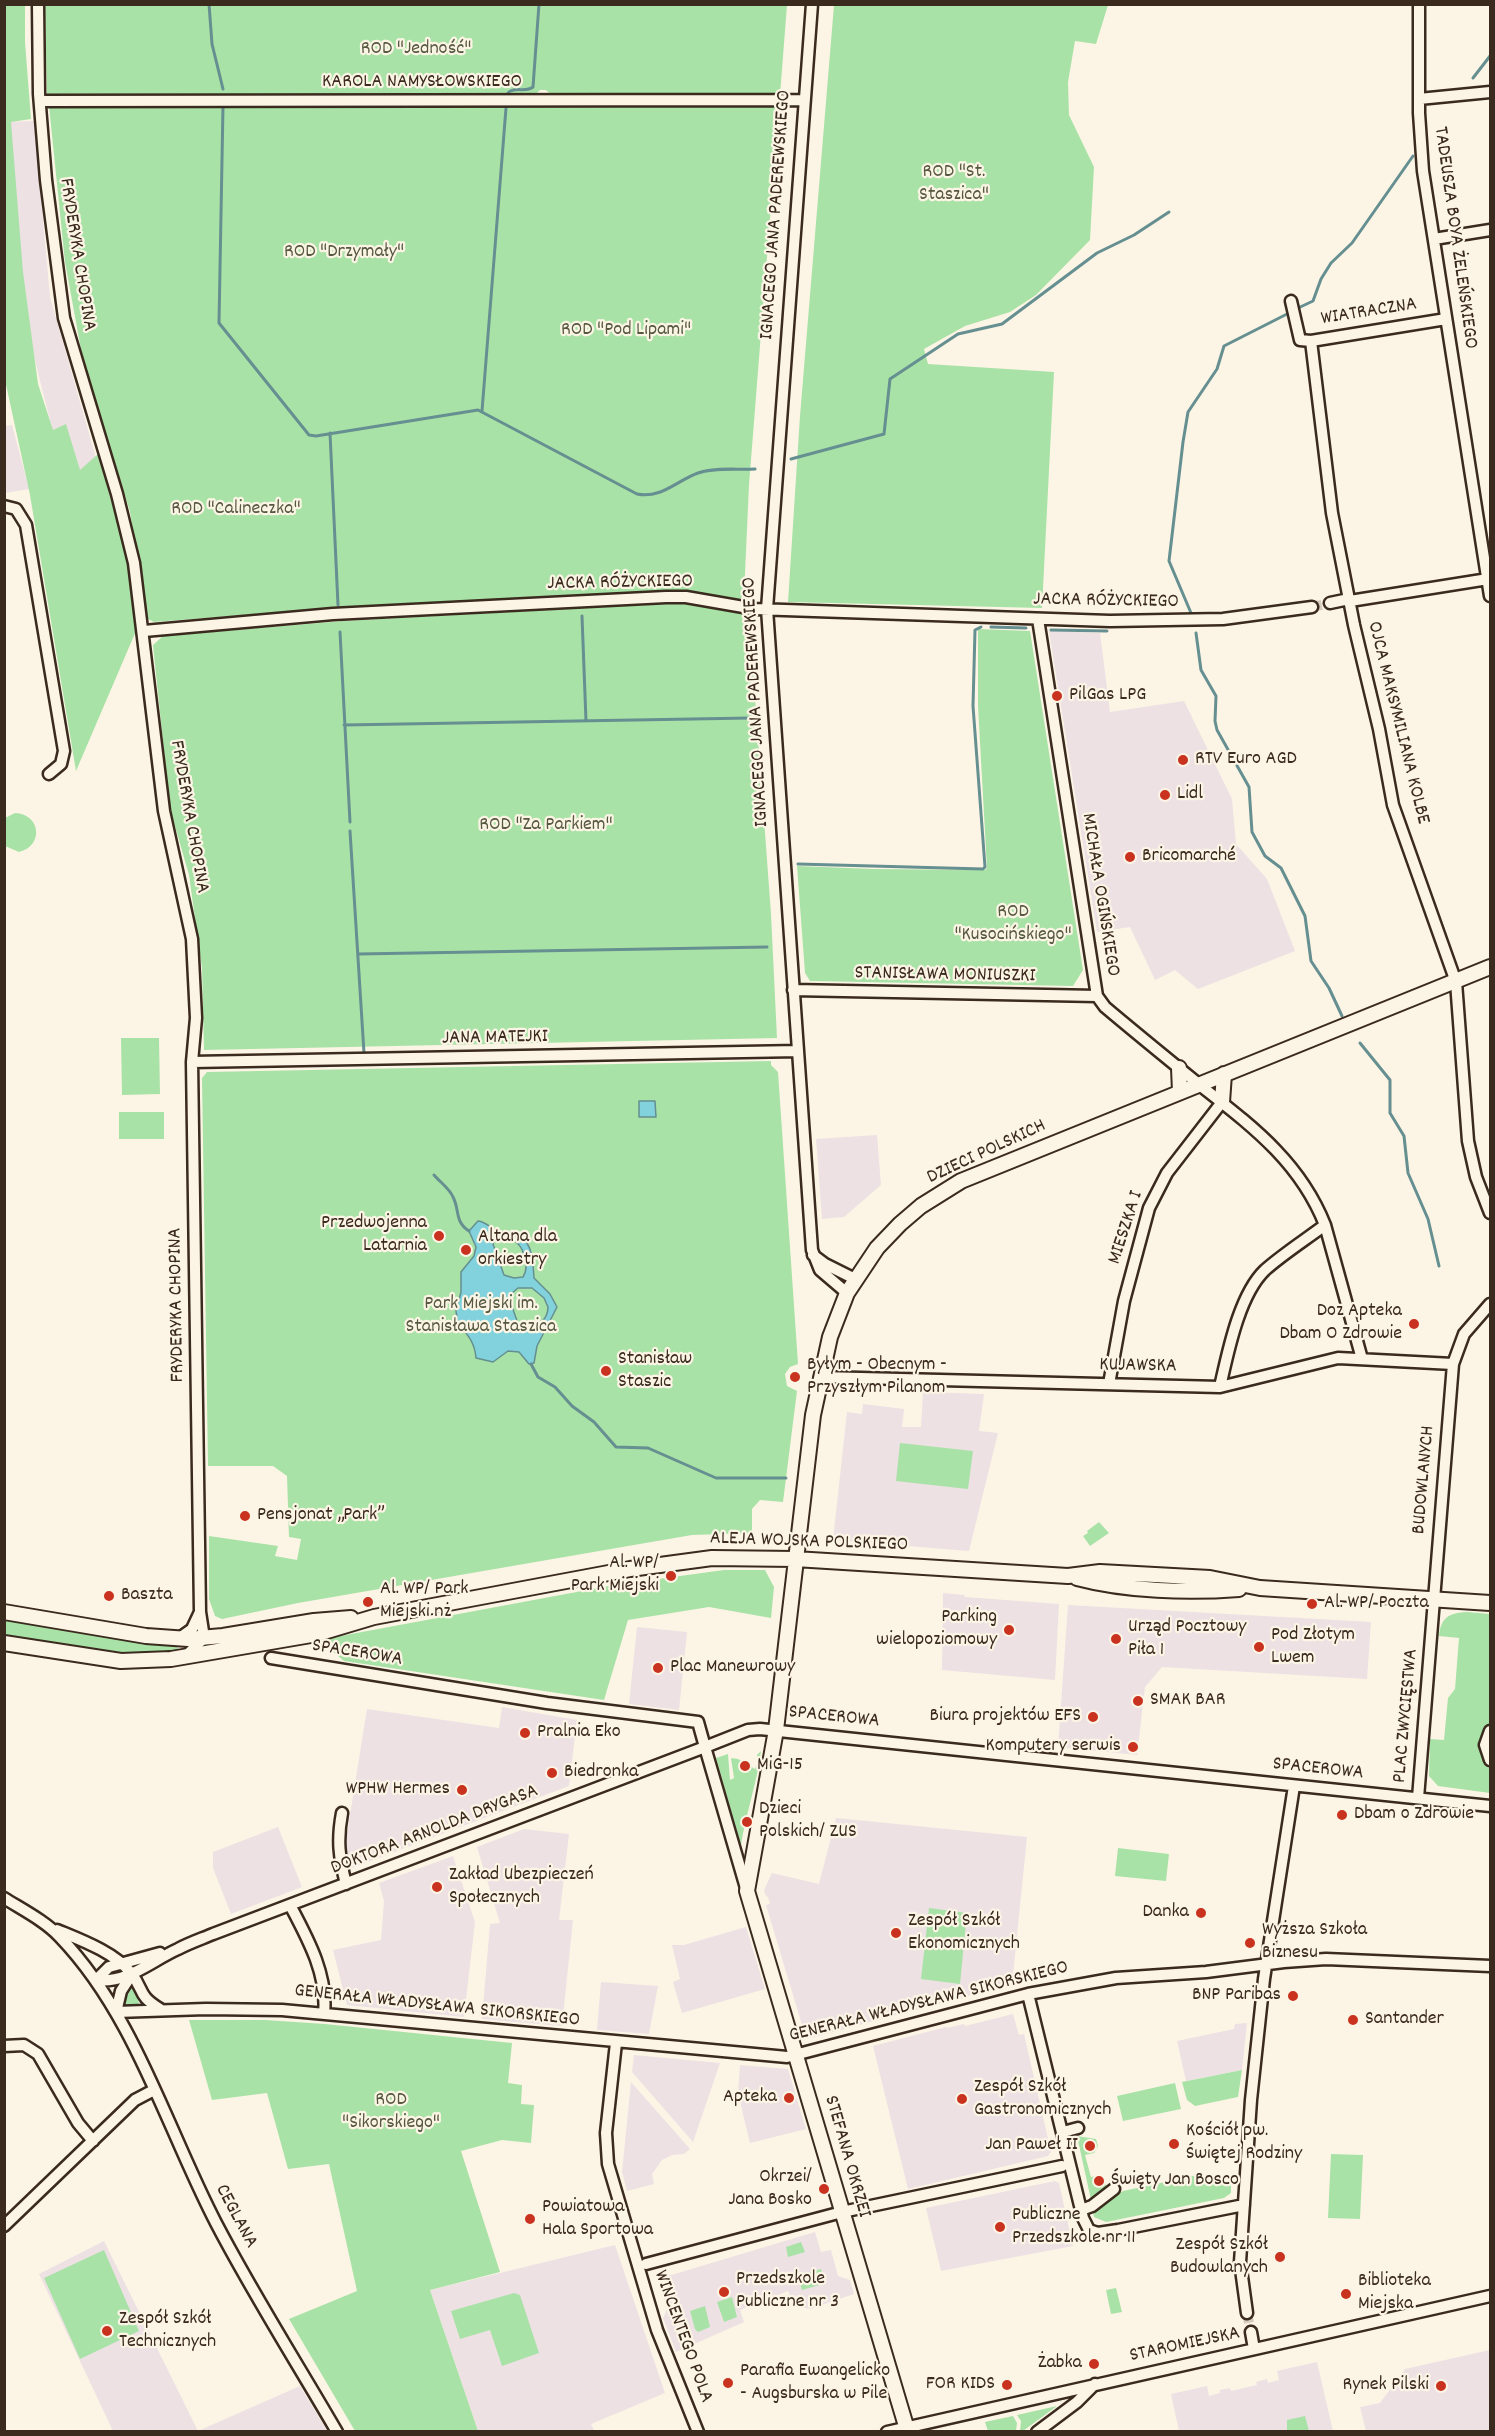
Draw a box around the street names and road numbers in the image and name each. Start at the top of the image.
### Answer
street label: KAROLA NAMYSŁOWSKIEGO [322,71,522,95]
street label: IGNACEGO JANA PADEREWSKIEGO [756,89,798,341]
street label: TADEUSZA BOYA ŻELEŃSKIEGO [1427,125,1481,351]
street label: FRYDERYKA CHOPINA [52,177,100,333]
street label: WIATRACZNA [1319,294,1419,332]
street label: JACKA RÓŻYCKIEGO [547,571,693,597]
street label: IGNACEGO JANA PADEREWSKIEGO [738,576,776,828]
street label: JACKA RÓŻYCKIEGO [1033,589,1179,615]
street label: OJCA MAKSYMILIANA KOLBE [1360,619,1434,827]
street label: FRYDERYKA CHOPINA [163,739,213,895]
street label: MICHAŁA OGIŃSKIEGO [1074,812,1124,978]
street label: STANISŁAWA MONIUSZKI [854,962,1036,990]
street label: JANA MATEJKI [442,1026,548,1052]
street label: DZIECI POLSKICH [924,1115,1050,1191]
street label: MIESZKA I [1104,1188,1150,1268]
street label: FRYDERYKA CHOPINA [165,1227,191,1383]
street label: KUJAWSKA [1099,1354,1177,1380]
street label: BUDOWLANYCH [1408,1425,1442,1535]
street label: ALEJA WOJSKA POLSKIEGO [709,1528,909,1558]
street label: SPACEROWA [310,1635,404,1673]
street label: PLAC ZWYCIĘSTWA [1389,1648,1425,1784]
street label: SPACEROWA [787,1701,881,1735]
street label: SPACEROWA [1271,1753,1365,1787]
street label: DOKTORA ARNOLDA DRYGASA [328,1780,542,1882]
street label: GENERAŁA WŁADYSŁAWA SIKORSKIEGO [787,1957,1071,2049]
street label: GENERAŁA WŁADYSŁAWA SIKORSKIEGO [293,1980,581,2034]
street label: STEFANA OKRZEI [817,2093,875,2221]
street label: CEGLANA [208,2181,262,2253]
street label: WINCENTEGO POLA [647,2267,717,2407]
street label: STAROMIEJSKA [1128,2323,1242,2369]

